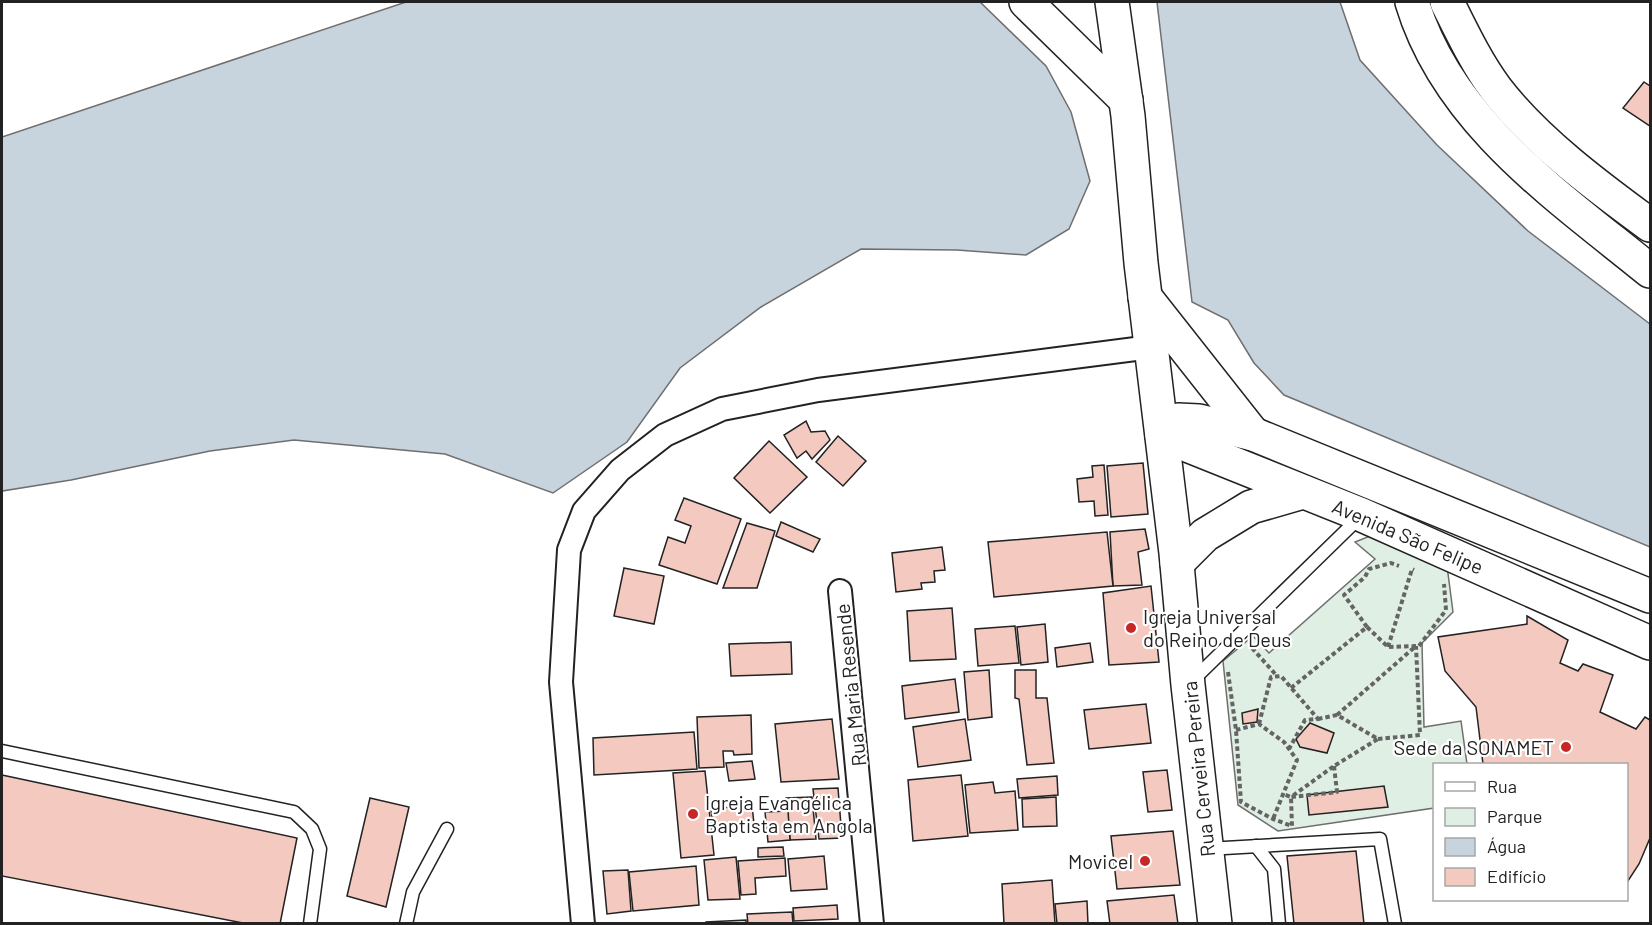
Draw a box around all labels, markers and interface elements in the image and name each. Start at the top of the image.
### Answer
street label: Avenida São Felipe [1329,493,1487,579]
street label: Rua Maria Resende [830,602,870,768]
place label: Igreja Universal do Reino de Deus [1143,604,1291,651]
marker: Igreja Universal do Reino de Deus [1124,621,1138,635]
street label: Rua Cerveira Pereira [1177,680,1219,858]
place label: Sede da SONAMET [1393,735,1554,759]
marker: Sede da SONAMET [1559,740,1573,754]
legend [1433,763,1628,901]
text: Rua [1487,775,1517,797]
place label: Igreja Evangélica Baptista em Angola [705,790,873,837]
text: Parque [1487,805,1542,827]
marker: Igreja Evangélica Baptista em Angola [686,807,700,821]
text: Água [1487,835,1526,857]
place label: Movicel [1068,849,1133,873]
marker: Movicel [1138,854,1152,868]
text: Edifício [1487,865,1546,887]

